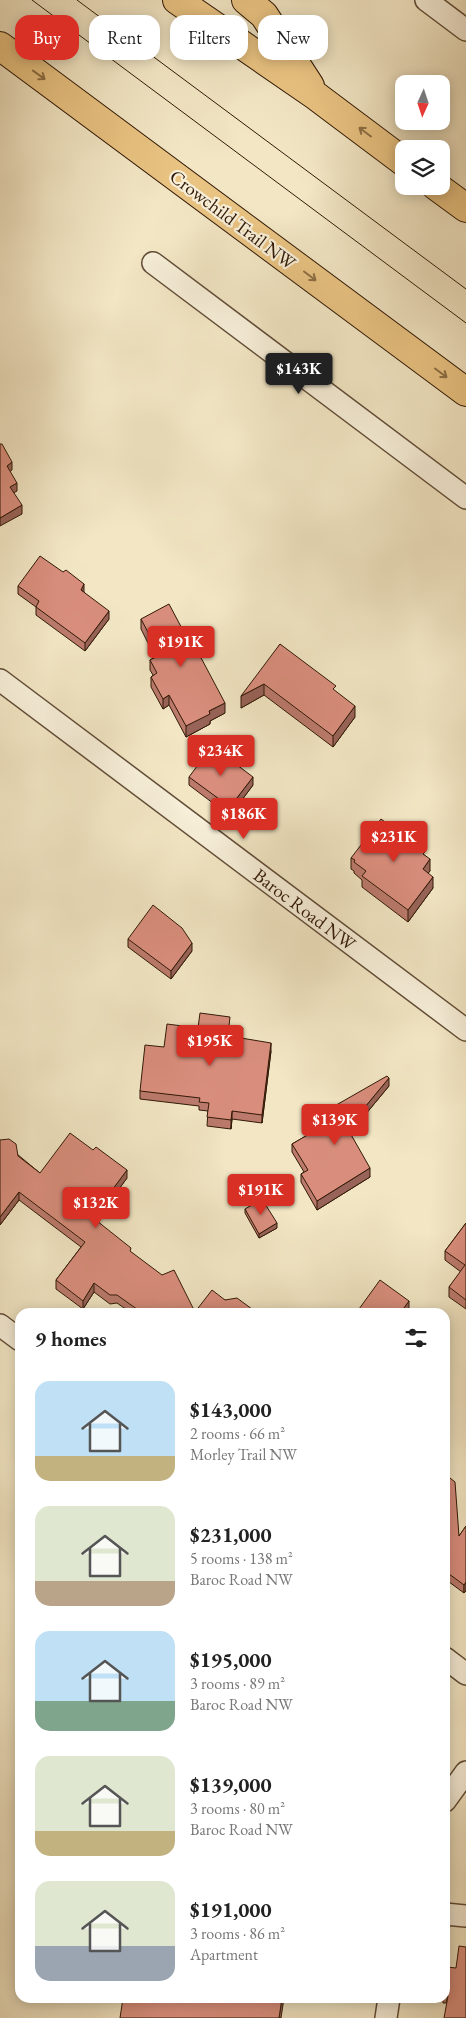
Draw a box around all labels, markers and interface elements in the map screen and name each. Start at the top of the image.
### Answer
chip: Buy [15,15,79,60]
chip: Rent [89,15,160,60]
chip: Filters [170,15,248,60]
chip: New [258,15,328,60]
one-way arrow [32,70,46,80]
north arrow [395,75,450,130]
map controls [395,75,450,195]
one-way arrow [359,127,372,138]
button: layers [395,140,450,195]
street label: Crowchild Trail NW [165,164,301,275]
one-way arrow [303,271,317,281]
pin: $143K [264,352,334,395]
text: $143K [277,358,321,379]
one-way arrow [434,368,448,378]
pin: $191K [146,626,216,668]
text: $191K [159,631,203,652]
pin: $234K [186,734,256,777]
text: $234K [199,740,243,761]
pin: $186K [209,798,279,840]
text: $186K [222,803,266,824]
pin: $231K [359,820,429,863]
text: $231K [372,826,416,847]
street label: Baroc Road NW [248,863,361,956]
pin: $195K [175,1024,245,1067]
text: $195K [188,1030,232,1051]
pin: $139K [300,1104,370,1146]
text: $139K [313,1109,357,1130]
pin: $191K [226,1174,296,1216]
text: $191K [239,1179,283,1200]
pin: $132K [61,1186,131,1229]
text: $132K [74,1192,118,1213]
icon: filters [402,1324,430,1352]
text: 9 homes [35,1325,107,1352]
text: $143,000 [190,1396,272,1423]
icon: home [75,1401,135,1461]
text: 2 rooms · 66 m² [190,1423,285,1444]
text: Morley Trail NW [190,1444,297,1465]
text: $231,000 [190,1521,272,1548]
icon: home [75,1526,135,1586]
text: 5 rooms · 138 m² [190,1548,293,1569]
text: Baroc Road NW [190,1569,293,1590]
text: $195,000 [190,1646,272,1673]
icon: home [75,1651,135,1711]
text: 3 rooms · 89 m² [190,1673,285,1694]
text: Baroc Road NW [190,1694,293,1715]
text: $139,000 [190,1771,272,1798]
icon: home [75,1776,135,1836]
text: 3 rooms · 80 m² [190,1798,285,1819]
text: Baroc Road NW [190,1819,293,1840]
text: $191,000 [190,1896,272,1923]
icon: home [75,1901,135,1961]
text: 3 rooms · 86 m² [190,1923,285,1944]
text: Apartment [190,1944,258,1965]

